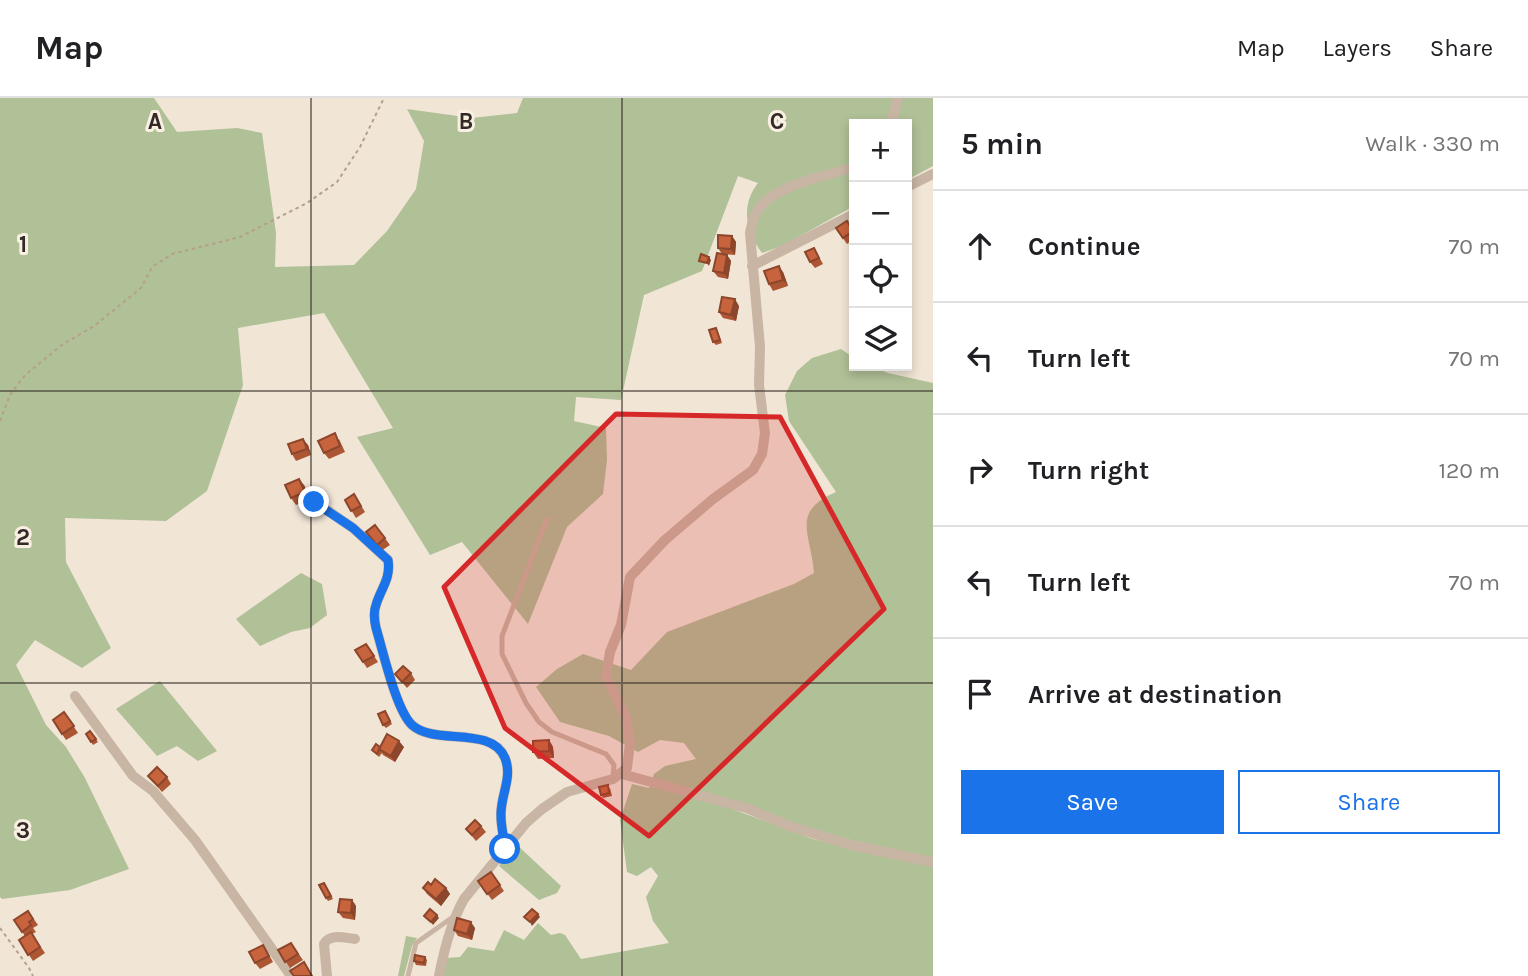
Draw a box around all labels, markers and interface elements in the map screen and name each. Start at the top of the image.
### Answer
text: Map [35,29,103,67]
text: Map [1237,34,1285,62]
text: Layers [1323,34,1392,62]
text: Share [1430,34,1493,62]
text: A [148,108,162,135]
text: B [459,108,473,135]
text: C [770,108,784,135]
map controls [849,119,912,371]
button: + [849,119,912,182]
text: 5 min [961,126,1043,162]
text: Walk · 330 m [1365,130,1500,157]
button: − [849,182,912,245]
icon: ahead [961,227,999,265]
text: 1 [19,231,27,258]
text: Continue [1028,231,1140,262]
text: 70 m [1449,233,1500,260]
button: locate [849,245,912,308]
button: layers [849,308,912,371]
icon: left [961,339,999,377]
text: Turn left [1028,343,1130,374]
text: 70 m [1449,345,1500,372]
icon: right [961,451,999,489]
text: Turn right [1028,455,1149,486]
text: 120 m [1438,457,1500,484]
route end [298,486,329,517]
text: 2 [16,524,30,551]
icon: left [961,563,999,601]
text: Turn left [1028,567,1130,598]
text: 70 m [1449,569,1500,596]
icon: arrive [961,675,999,713]
text: Arrive at destination [1028,679,1282,710]
button: Save [961,770,1224,834]
button: Share [1238,770,1500,834]
text: 3 [16,817,30,844]
route start [489,833,520,864]

